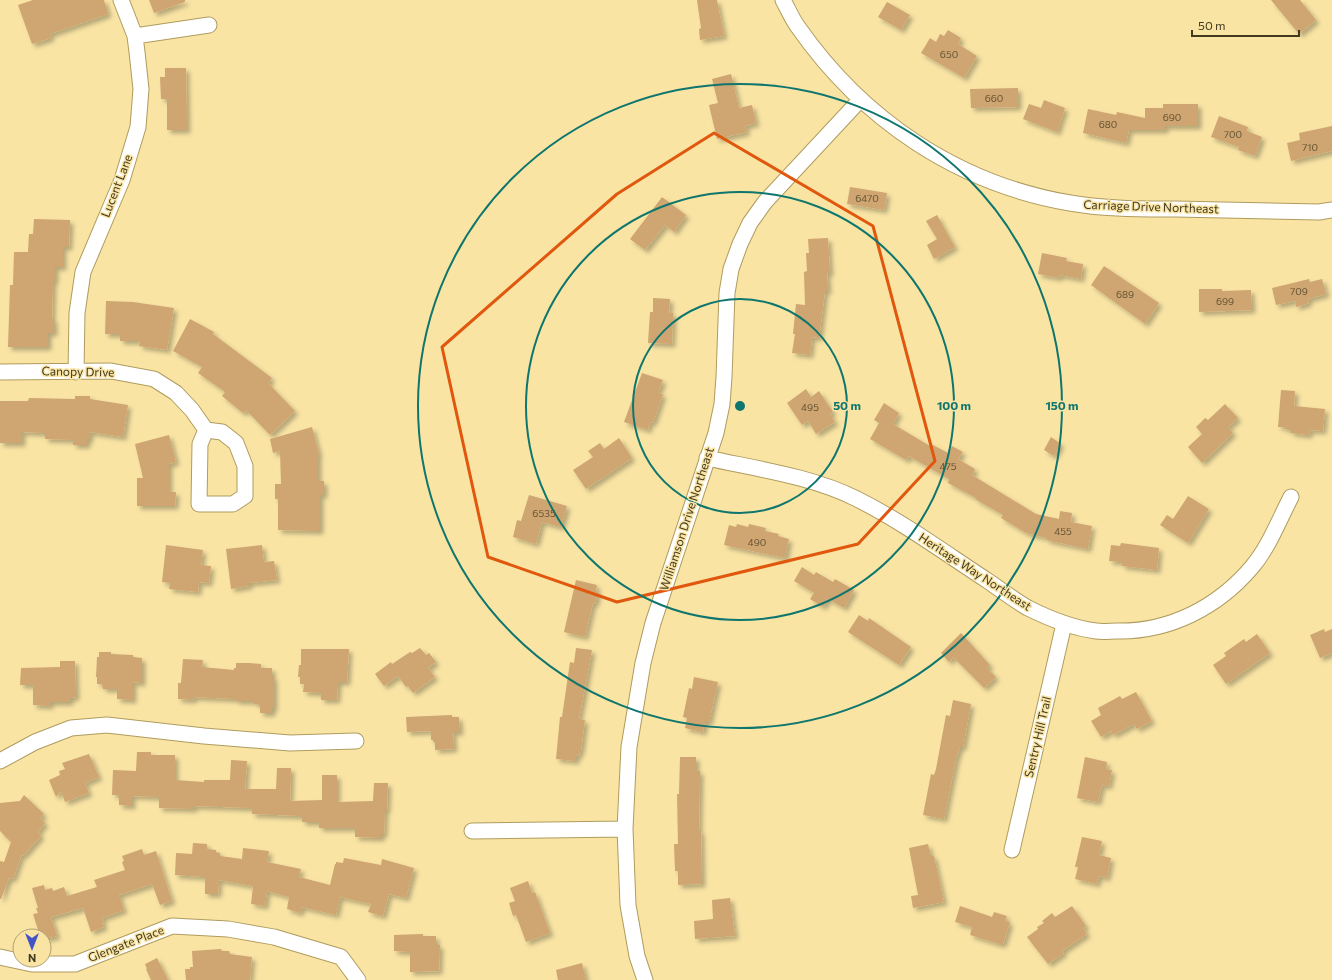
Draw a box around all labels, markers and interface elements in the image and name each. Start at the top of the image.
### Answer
scale bar [1192,12,1299,38]
text: 50 m [1198,18,1226,32]
house number: 650 [940,48,958,60]
house number: 660 [985,92,1003,104]
house number: 690 [1163,111,1181,123]
house number: 680 [1099,118,1117,130]
house number: 700 [1224,128,1242,140]
house number: 710 [1302,141,1318,153]
street label: Lucent Lane [98,152,134,219]
house number: 6470 [855,192,879,204]
street label: Carriage Drive Northeast [1083,197,1219,215]
house number: 709 [1290,285,1308,297]
house number: 689 [1116,288,1134,300]
house number: 699 [1216,295,1234,307]
street label: Canopy Drive [41,363,115,379]
text: 50 m [833,398,861,412]
text: 100 m [937,398,971,412]
text: 150 m [1045,398,1079,412]
centre of rings [733,399,747,413]
house number: 495 [801,401,819,413]
street label: Williamson Drive Northeast [656,445,716,592]
house number: 475 [940,460,957,472]
house number: 6535 [532,507,556,519]
house number: 455 [1054,525,1072,537]
street label: Heritage Way Northeast [917,529,1035,613]
house number: 490 [748,536,766,548]
street label: Sentry Hill Trail [1021,695,1053,779]
street label: Glengate Place [86,922,166,964]
north arrow [12,928,52,968]
text: N [28,952,36,965]

